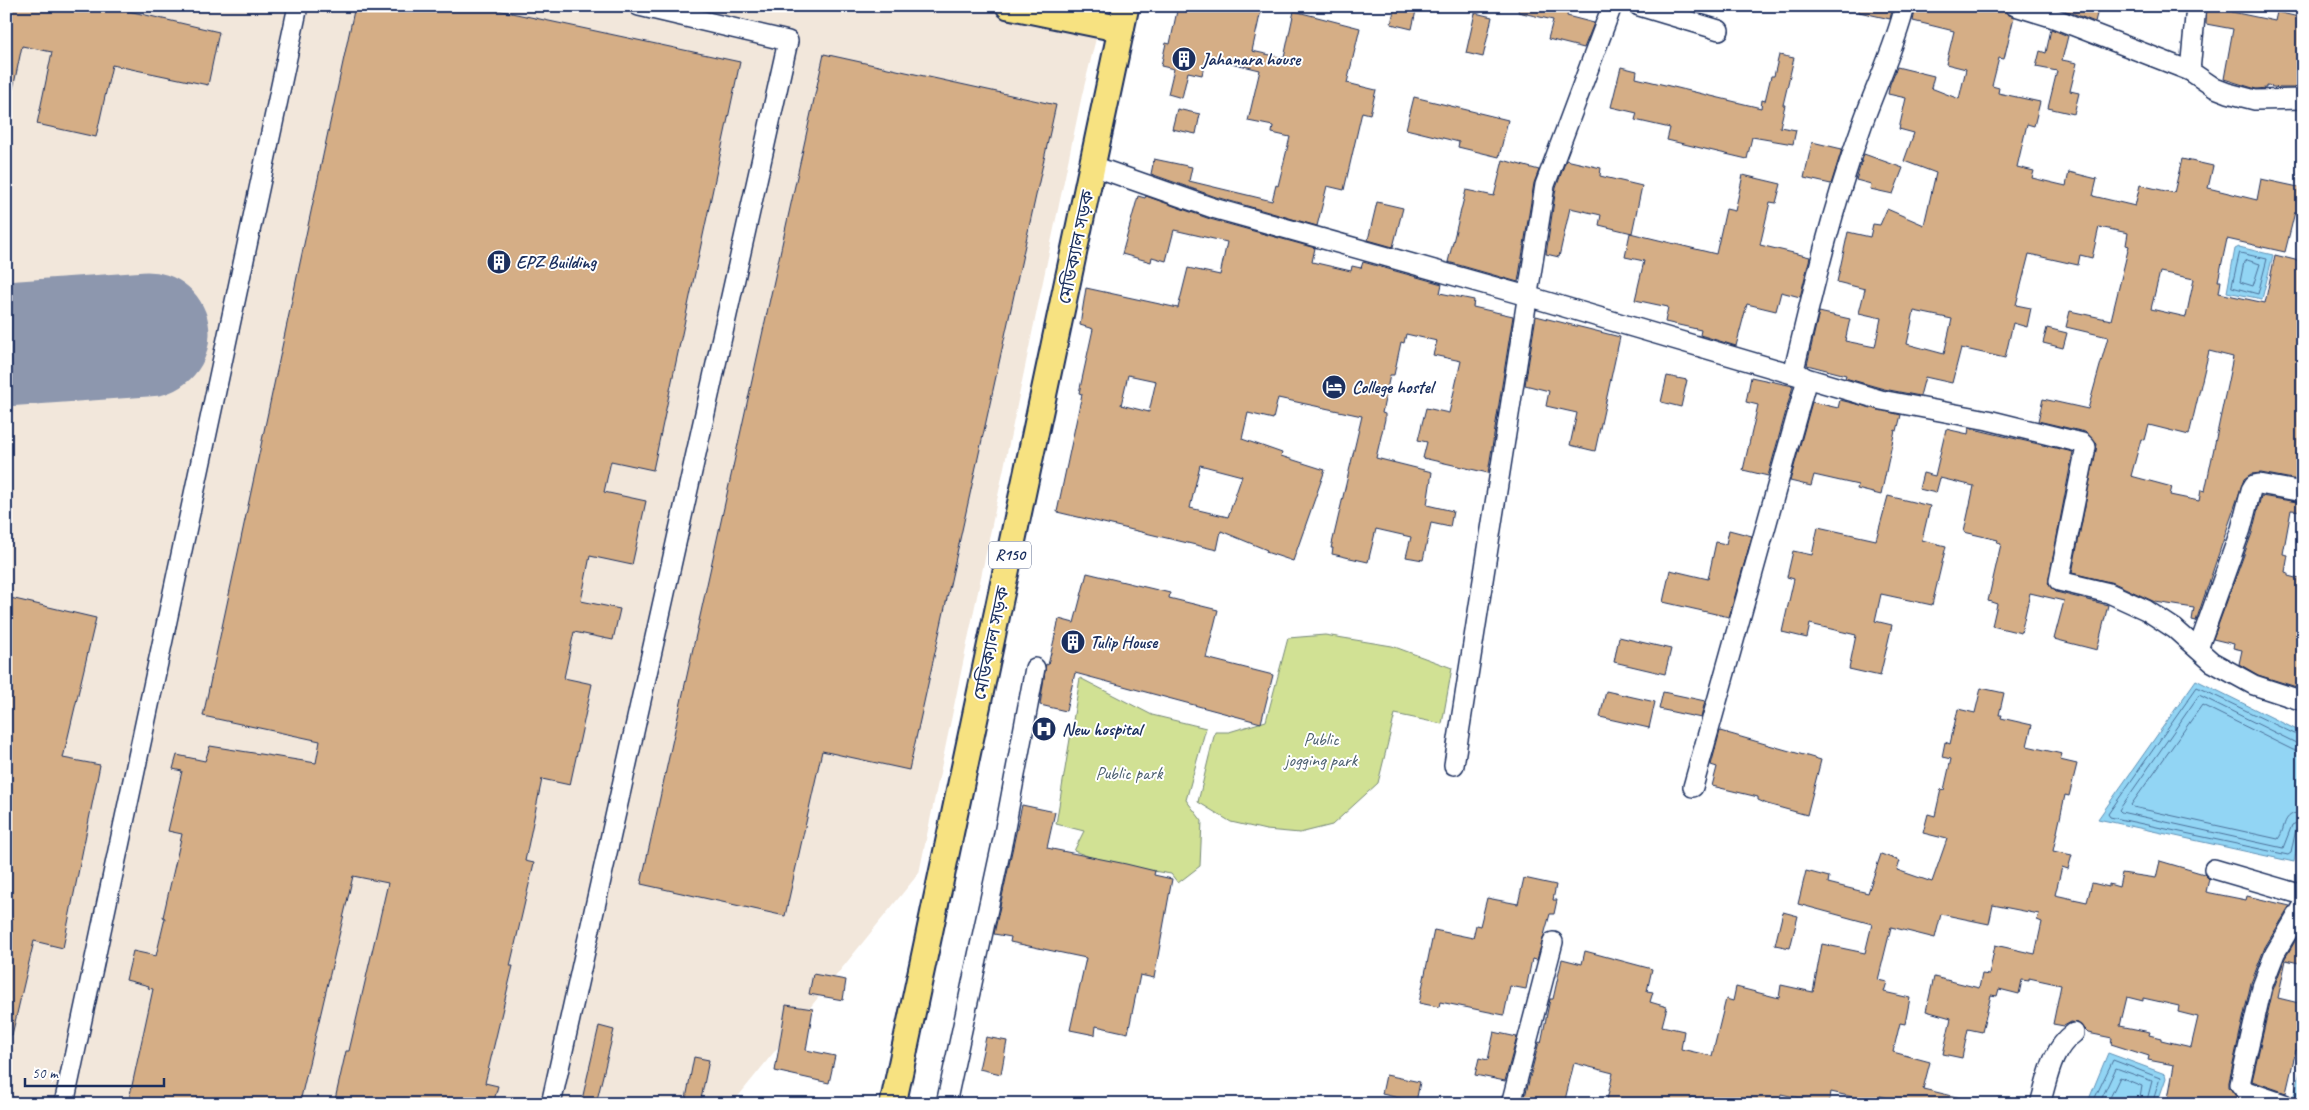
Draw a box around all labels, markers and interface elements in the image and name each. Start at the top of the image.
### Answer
building icon: Jahanara house [1171,46,1197,72]
place label: Jahanara house [1200,48,1302,70]
street label: মেডিক্যাল সড়ক [1053,188,1099,306]
building icon: EPZ Building [486,249,512,275]
place label: EPZ Building [516,251,598,273]
hotel icon: College hostel [1321,374,1347,400]
place label: College hostel [1352,376,1437,398]
road number: R150 [989,542,1031,568]
street label: মেডিক্যাল সড়ক [968,584,1014,702]
building icon: Tulip House [1060,629,1086,655]
place label: Tulip House [1090,631,1159,653]
hospital icon: New hospital [1031,716,1057,742]
place label: New hospital [1062,718,1145,740]
park label: Public jogging park [1283,728,1359,771]
park label: Public park [1096,762,1164,784]
scale bar [25,1055,164,1087]
text: 50 m [32,1064,59,1083]

